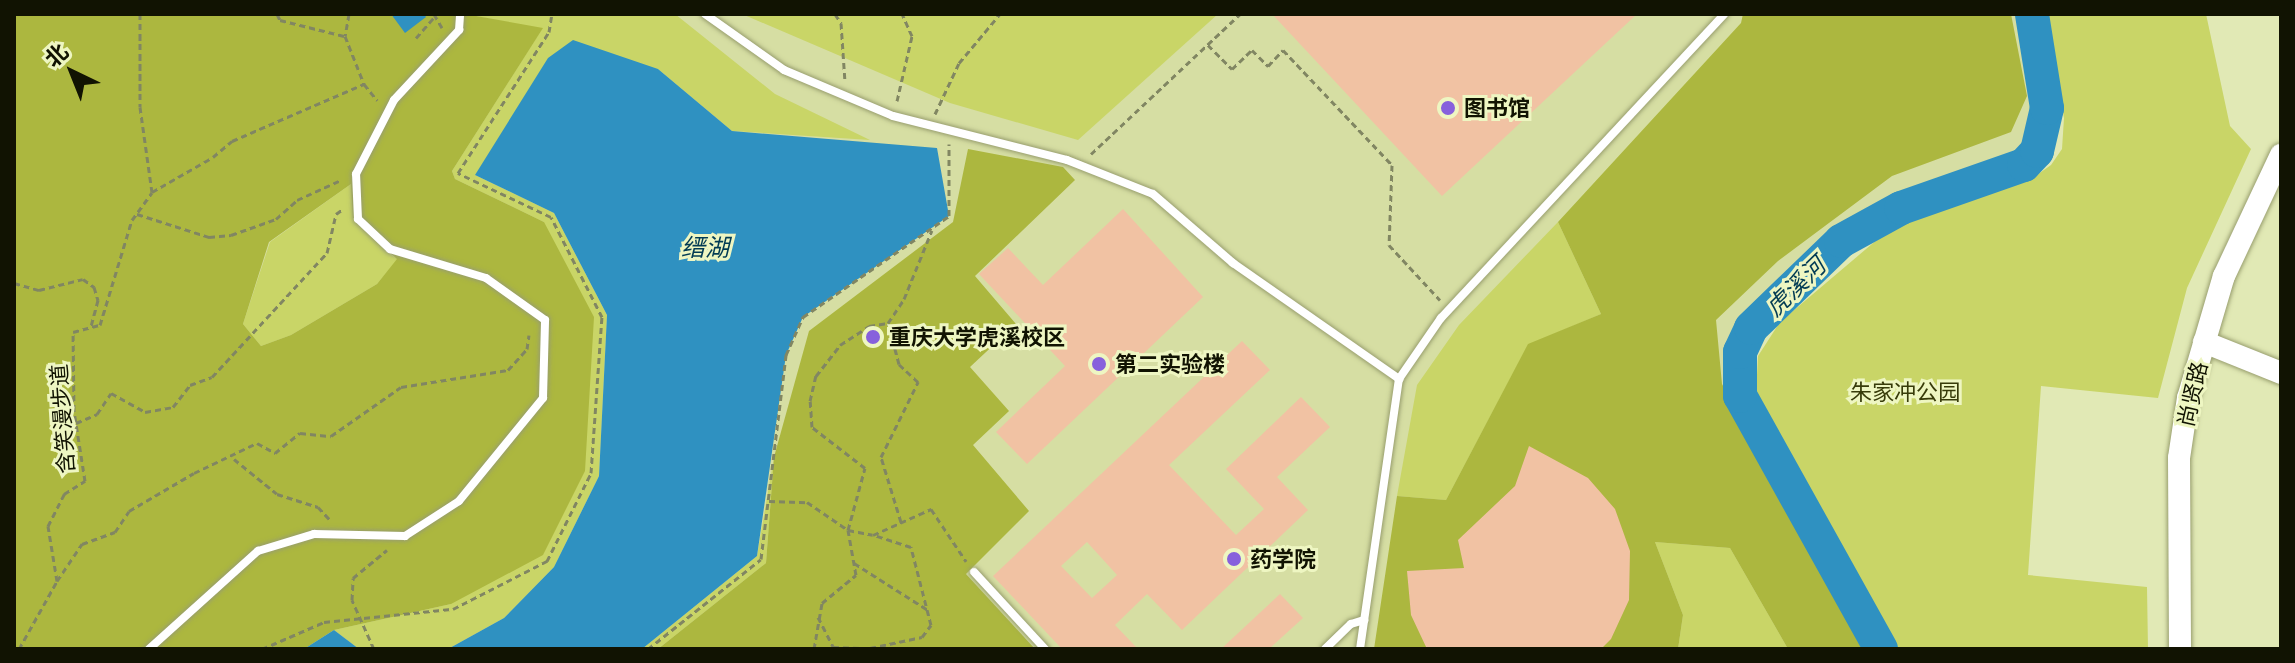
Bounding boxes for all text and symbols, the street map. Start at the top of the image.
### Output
north arrow [32,32,112,112]
text: 北 [39,37,73,71]
place label: 图书馆 [1464,95,1530,121]
marker: 图书馆 [1439,99,1457,117]
water label: 缙湖 [681,233,729,261]
water label: 虎溪河 [1759,251,1831,321]
place label: 重庆大学虎溪校区 [889,324,1065,350]
marker: 重庆大学虎溪校区 [864,328,882,346]
place label: 第二实验楼 [1115,351,1225,377]
marker: 第二实验楼 [1090,355,1108,373]
street label: 尚贤路 [2172,359,2212,429]
street label: 含笑漫步道 [45,363,79,475]
park label: 朱家冲公园 [1850,379,1960,405]
place label: 药学院 [1250,546,1316,572]
marker: 药学院 [1225,550,1243,568]

